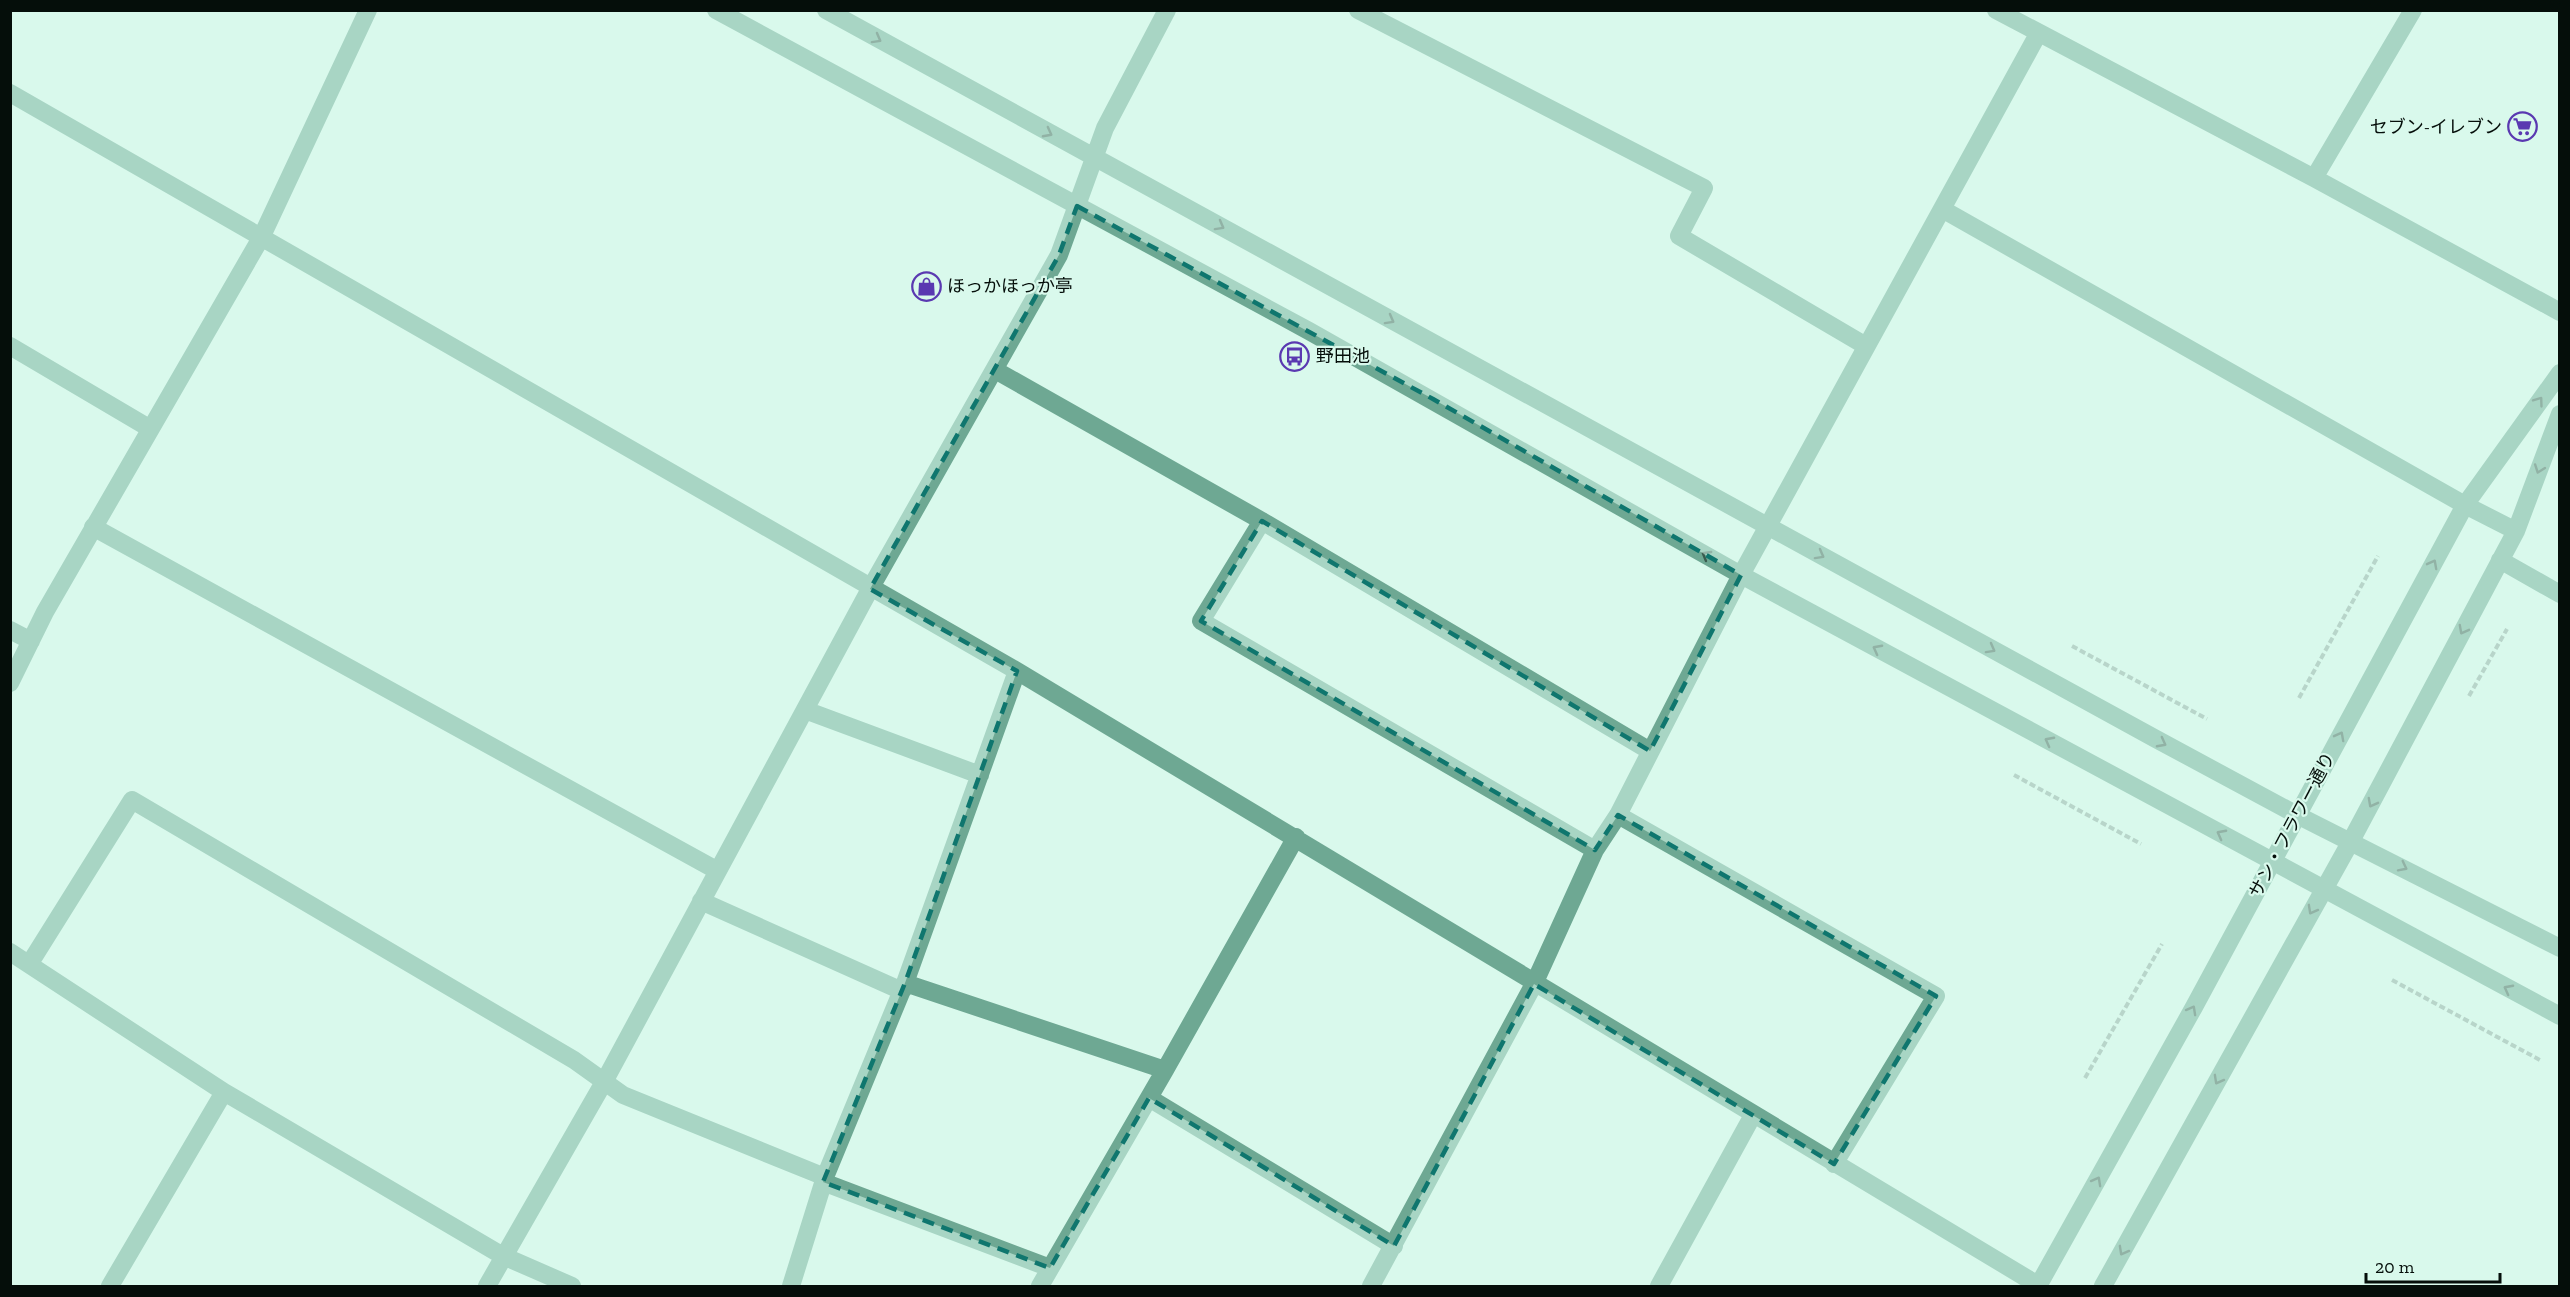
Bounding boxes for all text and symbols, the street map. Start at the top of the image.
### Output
one-way arrow [871,32,882,43]
supermarket icon: セブン-イレブン [2507,111,2539,143]
place label: セブン-イレブン [2370,116,2502,138]
one-way arrow [1042,126,1053,137]
one-way arrow [1213,218,1224,230]
shop icon: ほっかほっか亭 [910,270,942,302]
place label: ほっかほっか亭 [947,275,1073,297]
one-way arrow [1384,313,1395,324]
bus stop icon: 野田池 [1279,340,1311,372]
place label: 野田池 [1316,345,1370,367]
one-way arrow [2532,397,2543,408]
one-way arrow [2534,463,2546,474]
one-way arrow [1813,548,1824,559]
one-way arrow [1702,551,1712,563]
one-way arrow [2426,560,2437,571]
one-way arrow [2459,624,2470,635]
one-way arrow [1984,642,1995,653]
one-way arrow [1873,645,1884,656]
one-way arrow [2333,731,2344,742]
one-way arrow [2155,736,2166,747]
one-way arrow [2045,737,2055,748]
street label: サン・フラワー通り [2244,748,2340,902]
one-way arrow [2367,796,2379,807]
one-way arrow [2217,830,2227,841]
one-way arrow [2397,860,2408,872]
one-way arrow [2308,904,2320,914]
one-way arrow [2504,985,2514,996]
one-way arrow [2185,1006,2196,1017]
one-way arrow [2214,1074,2225,1085]
one-way arrow [2090,1176,2101,1187]
one-way arrow [2119,1245,2130,1255]
scale bar [2366,1246,2500,1284]
text: 20 m [2375,1256,2415,1278]

